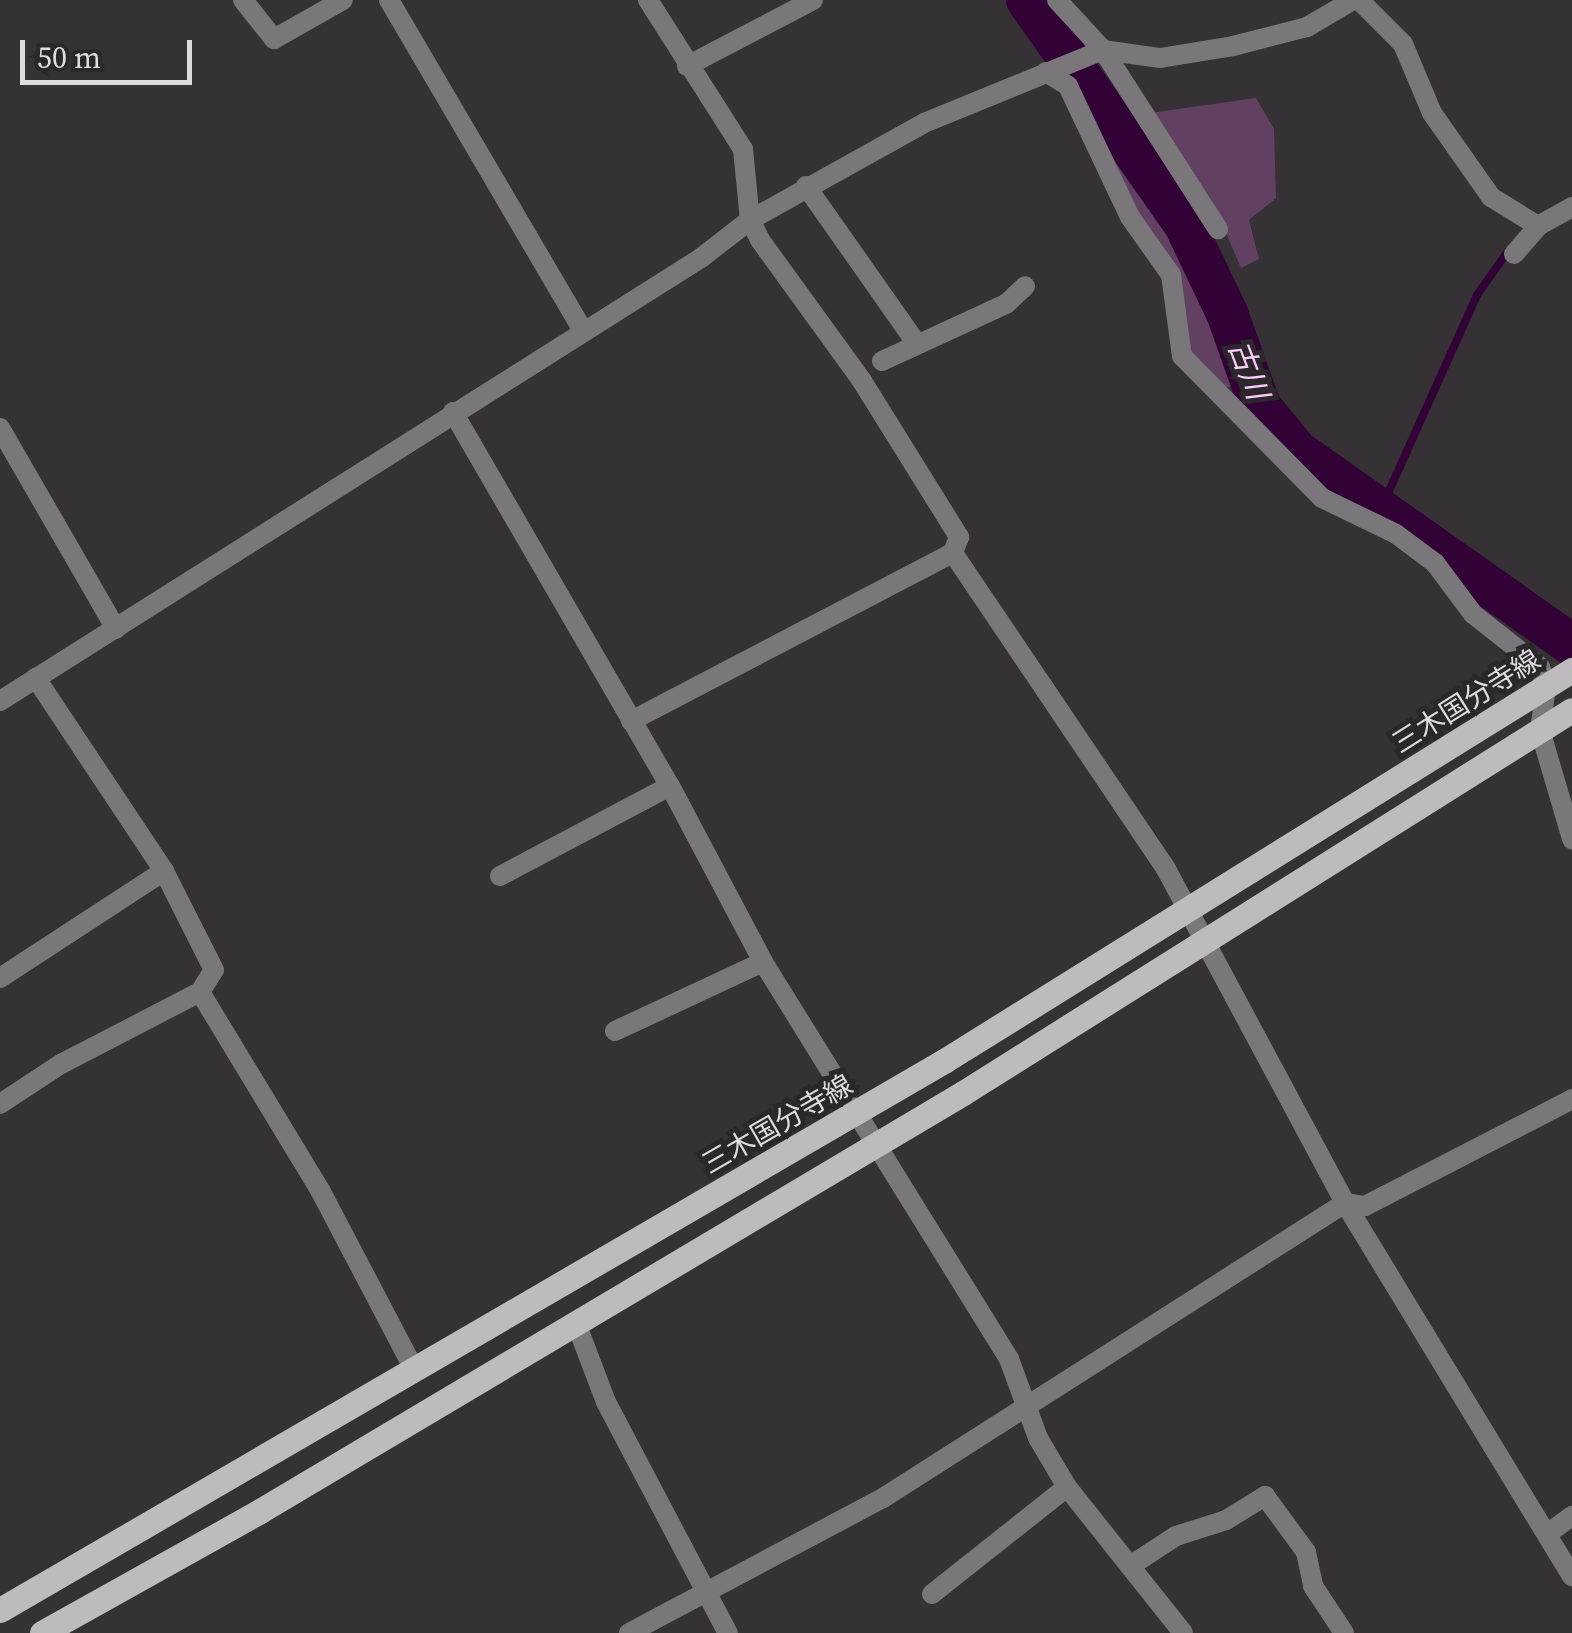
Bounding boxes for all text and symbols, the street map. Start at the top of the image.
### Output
scale bar [25,20,198,82]
text: 50 m [37,37,101,78]
water label: 古川 [1220,336,1276,404]
street label: 三木国分寺線 [1386,642,1546,760]
street label: 三木国分寺線 [696,1067,858,1181]

